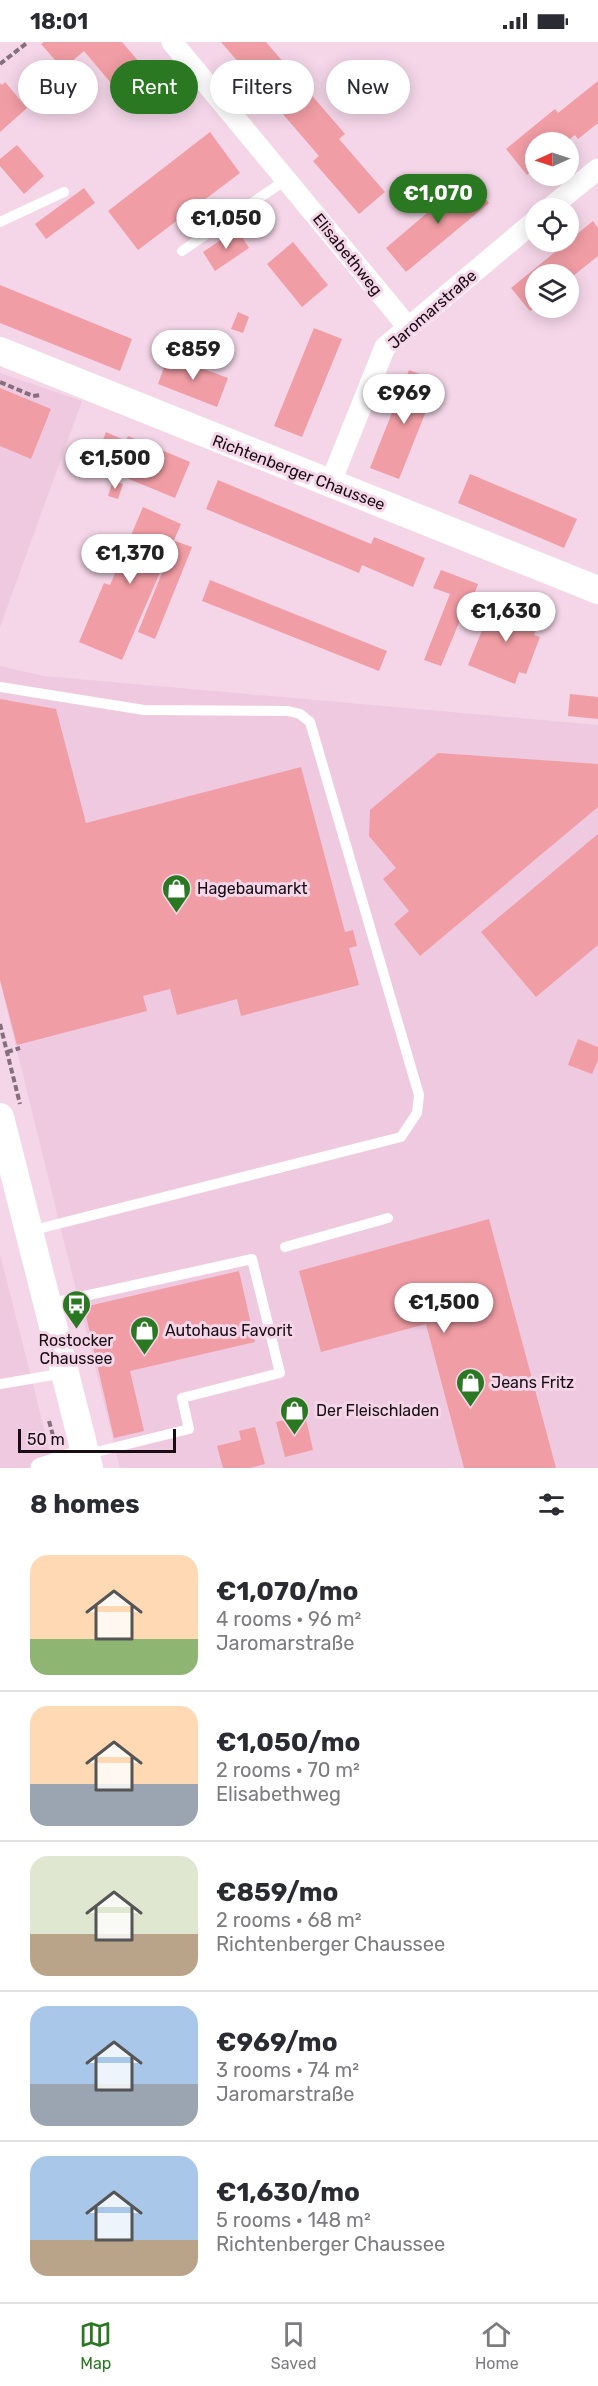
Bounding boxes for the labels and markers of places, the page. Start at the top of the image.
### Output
pin: €1,070 [389,174,487,225]
pin: €1,050 [177,199,275,250]
pin: €859 [157,330,229,381]
pin: €969 [368,374,440,425]
pin: €1,500 [66,439,164,490]
pin: €1,370 [81,534,179,585]
pin: €1,630 [457,592,555,643]
shop icon: Hagebaumarkt [160,872,192,914]
place label: Hagebaumarkt [197,879,307,898]
pin: €1,500 [395,1283,493,1334]
bus stop icon: Rostocker Chaussee [60,1288,92,1330]
shop icon: Autohaus Favorit [128,1314,160,1356]
place label: Autohaus Favorit [165,1321,293,1340]
place label: Rostocker Chaussee [39,1331,113,1368]
shop icon: Jeans Fritz [454,1366,486,1408]
place label: Jeans Fritz [491,1373,574,1392]
shop icon: Der Fleischladen [279,1394,311,1436]
place label: Der Fleischladen [316,1401,439,1420]

